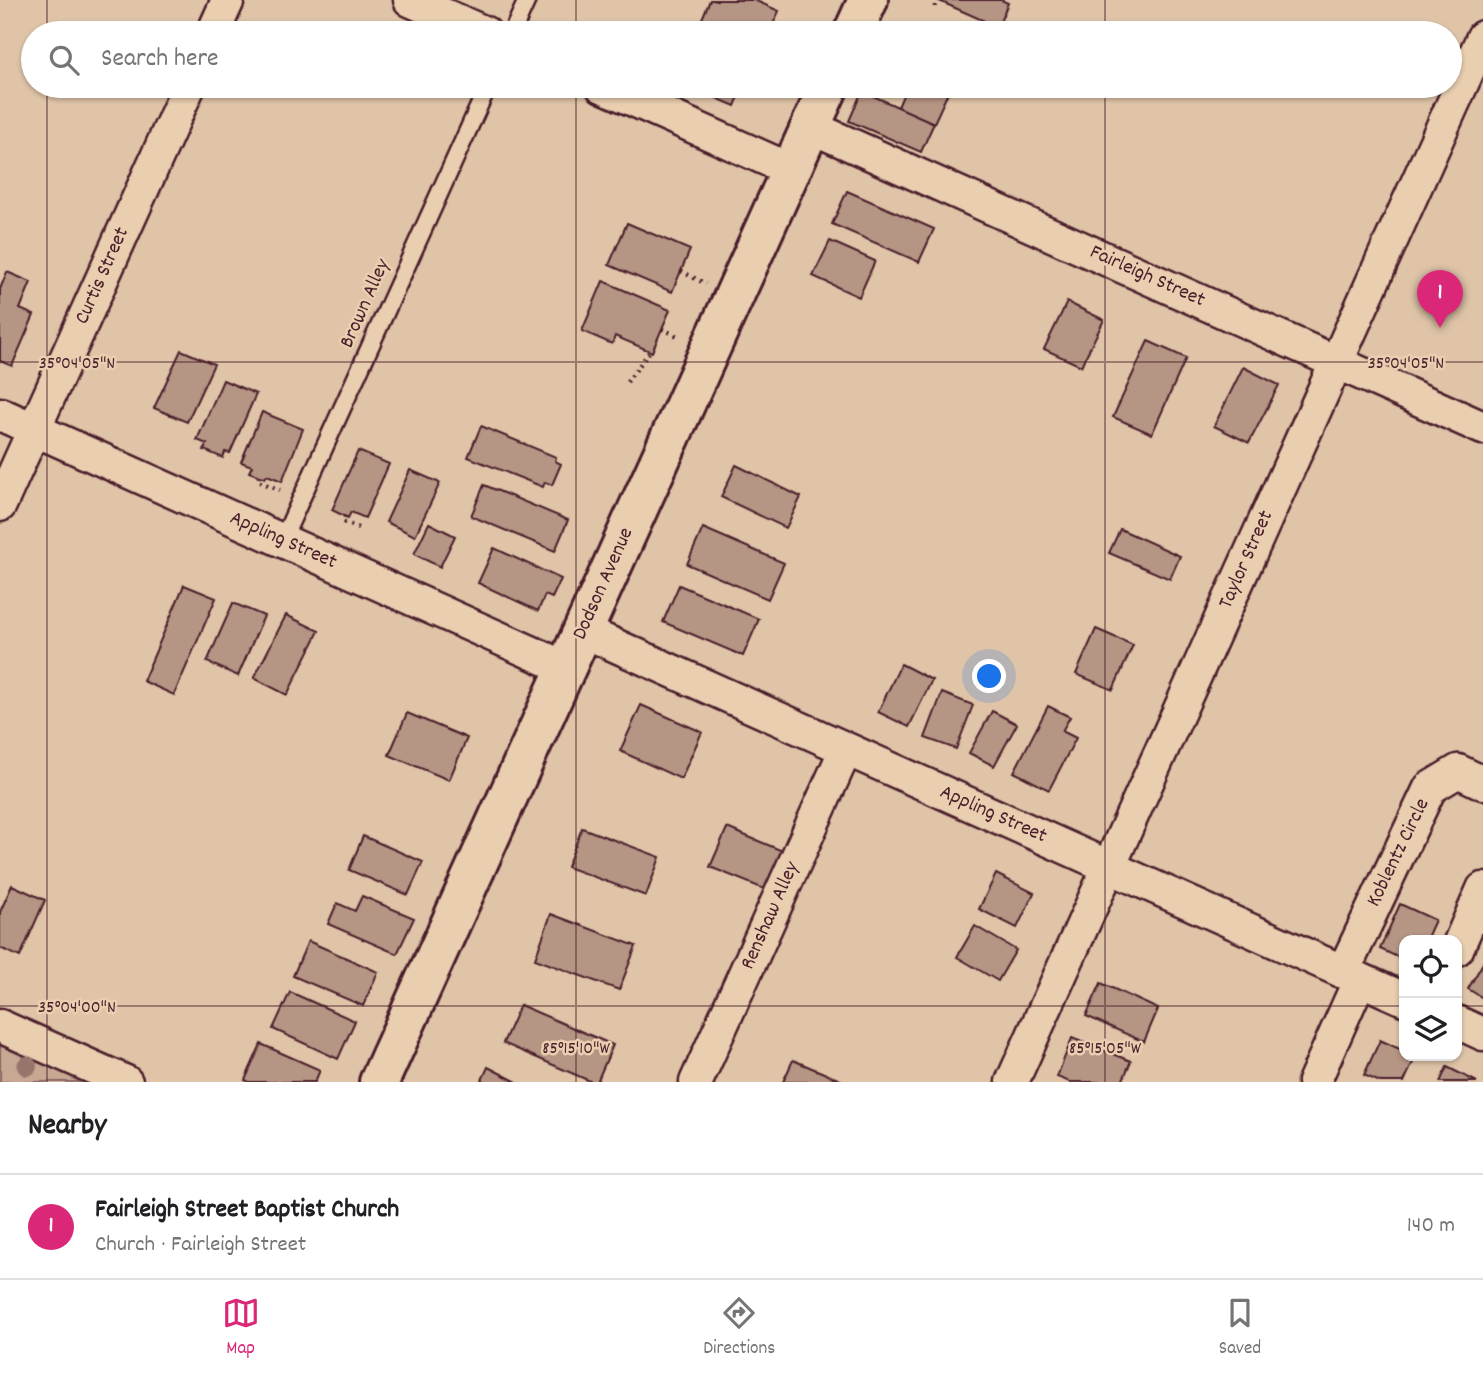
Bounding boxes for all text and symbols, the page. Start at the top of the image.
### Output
search box [21,21,1462,98]
icon: search [45,41,83,79]
text: Search here [101,41,219,78]
street label: Curtis Street [68,222,138,329]
street label: Fairleigh Street [1084,238,1210,316]
street label: Brown Alley [333,254,399,353]
pin: 1 [1417,270,1463,328]
text: 35°04'05"N [39,352,115,377]
text: 35°04'05"N [1368,352,1444,377]
street label: Appling Street [225,504,342,578]
street label: Taylor Street [1212,506,1282,614]
street label: Dodson Avenue [566,523,642,645]
your location [972,659,1006,693]
street label: Appling Street [935,778,1052,852]
street label: Koblentz Circle [1360,794,1438,912]
street label: Renshaw Alley [734,857,808,975]
map controls [1399,935,1462,1061]
button: locate [1399,935,1462,998]
text: 35°04'00"N [38,996,116,1021]
button: layers [1399,998,1462,1061]
text: 85°15'10"W [542,1037,610,1062]
text: 85°15'05"W [1069,1037,1142,1062]
text: Nearby [28,1106,106,1149]
text: Fairleigh Street Baptist Church [95,1192,399,1229]
text: 1 [48,1210,54,1243]
text: 140 m [1407,1210,1455,1243]
text: Church · Fairleigh Street [95,1229,306,1262]
tab: Map [222,1294,260,1363]
tab: Directions [703,1294,775,1363]
tab: Saved [1219,1294,1261,1363]

